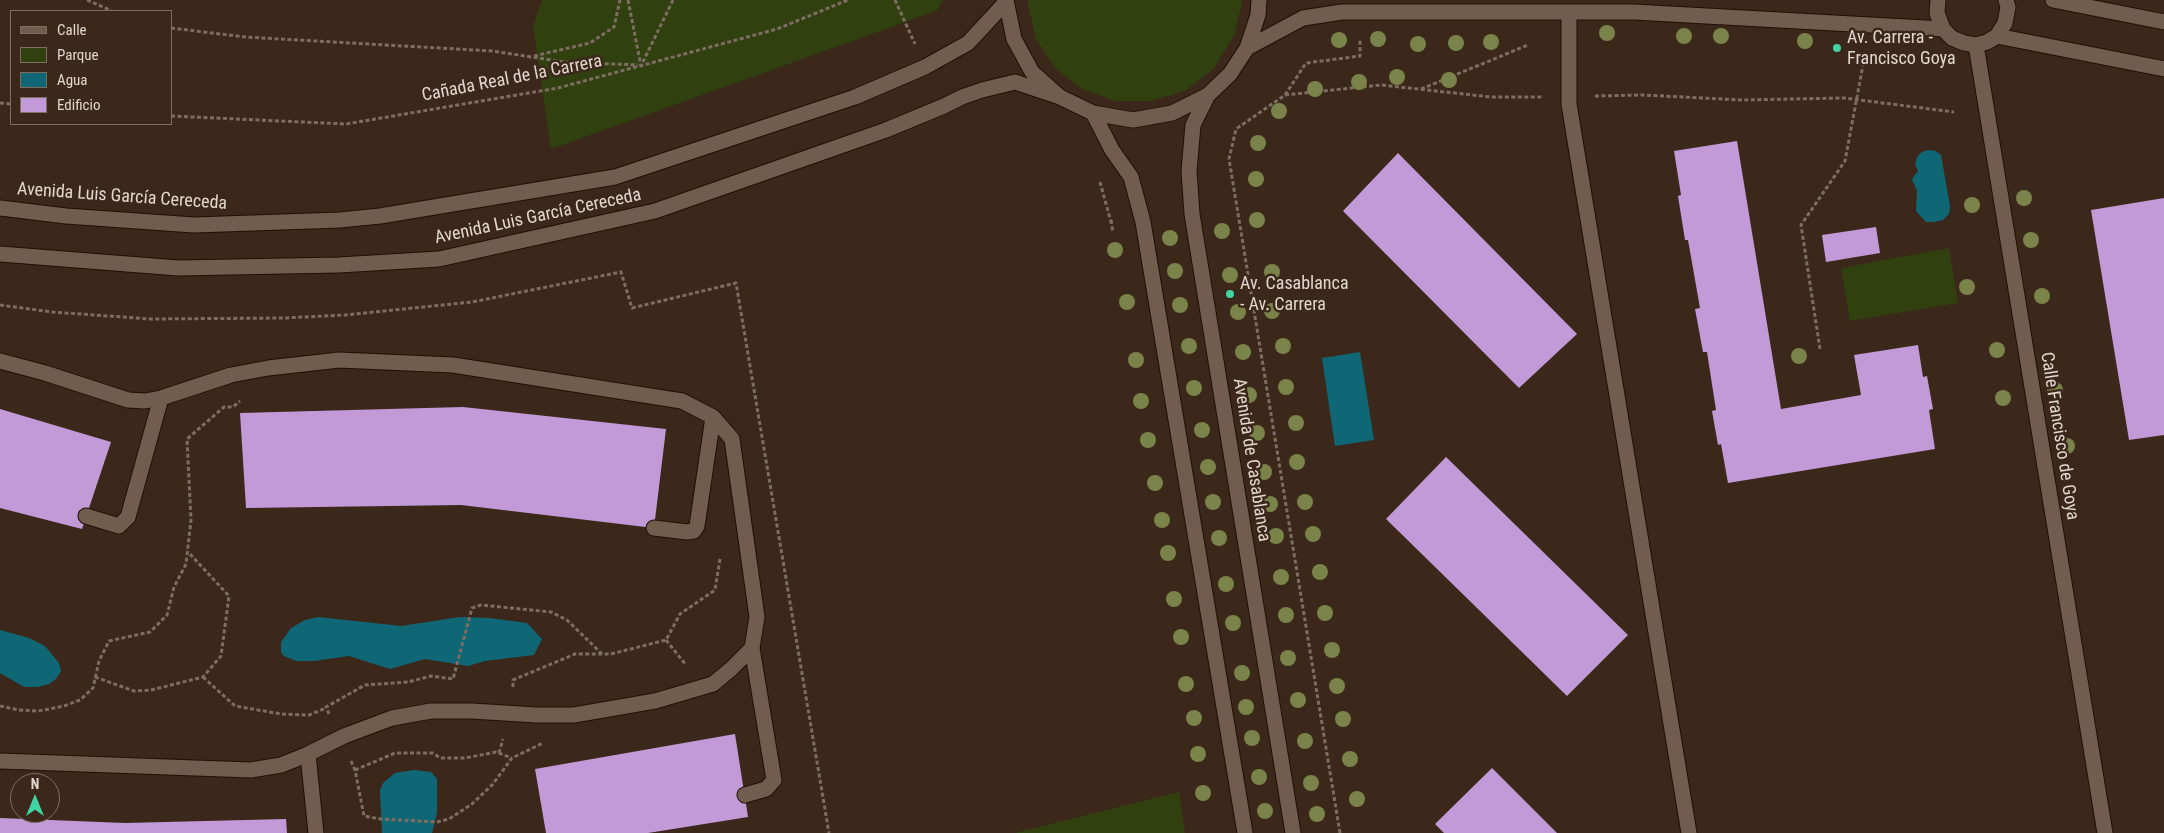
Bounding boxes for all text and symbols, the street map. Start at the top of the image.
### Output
legend [10,10,172,125]
text: Calle [57,21,87,39]
place label: Av. Carrera - Francisco Goya [1847,27,1956,70]
marker: Av. Carrera - Francisco Goya [1831,42,1843,54]
text: Parque [57,46,99,64]
street label: Cañada Real de la Carrera [420,51,604,107]
text: Agua [57,71,87,89]
text: Edificio [57,96,100,114]
street label: Avenida Luis García Cereceda [16,179,228,215]
street label: Avenida Luis García Cereceda [433,185,643,249]
place label: Av. Casablanca - Av. Carrera [1240,273,1349,316]
marker: Av. Casablanca - Av. Carrera [1224,288,1236,300]
street label: Calle Francisco de Goya [2035,350,2083,522]
street label: Avenida de Casablanca [1227,377,1275,543]
north arrow [10,773,60,823]
text: N [31,776,39,792]

